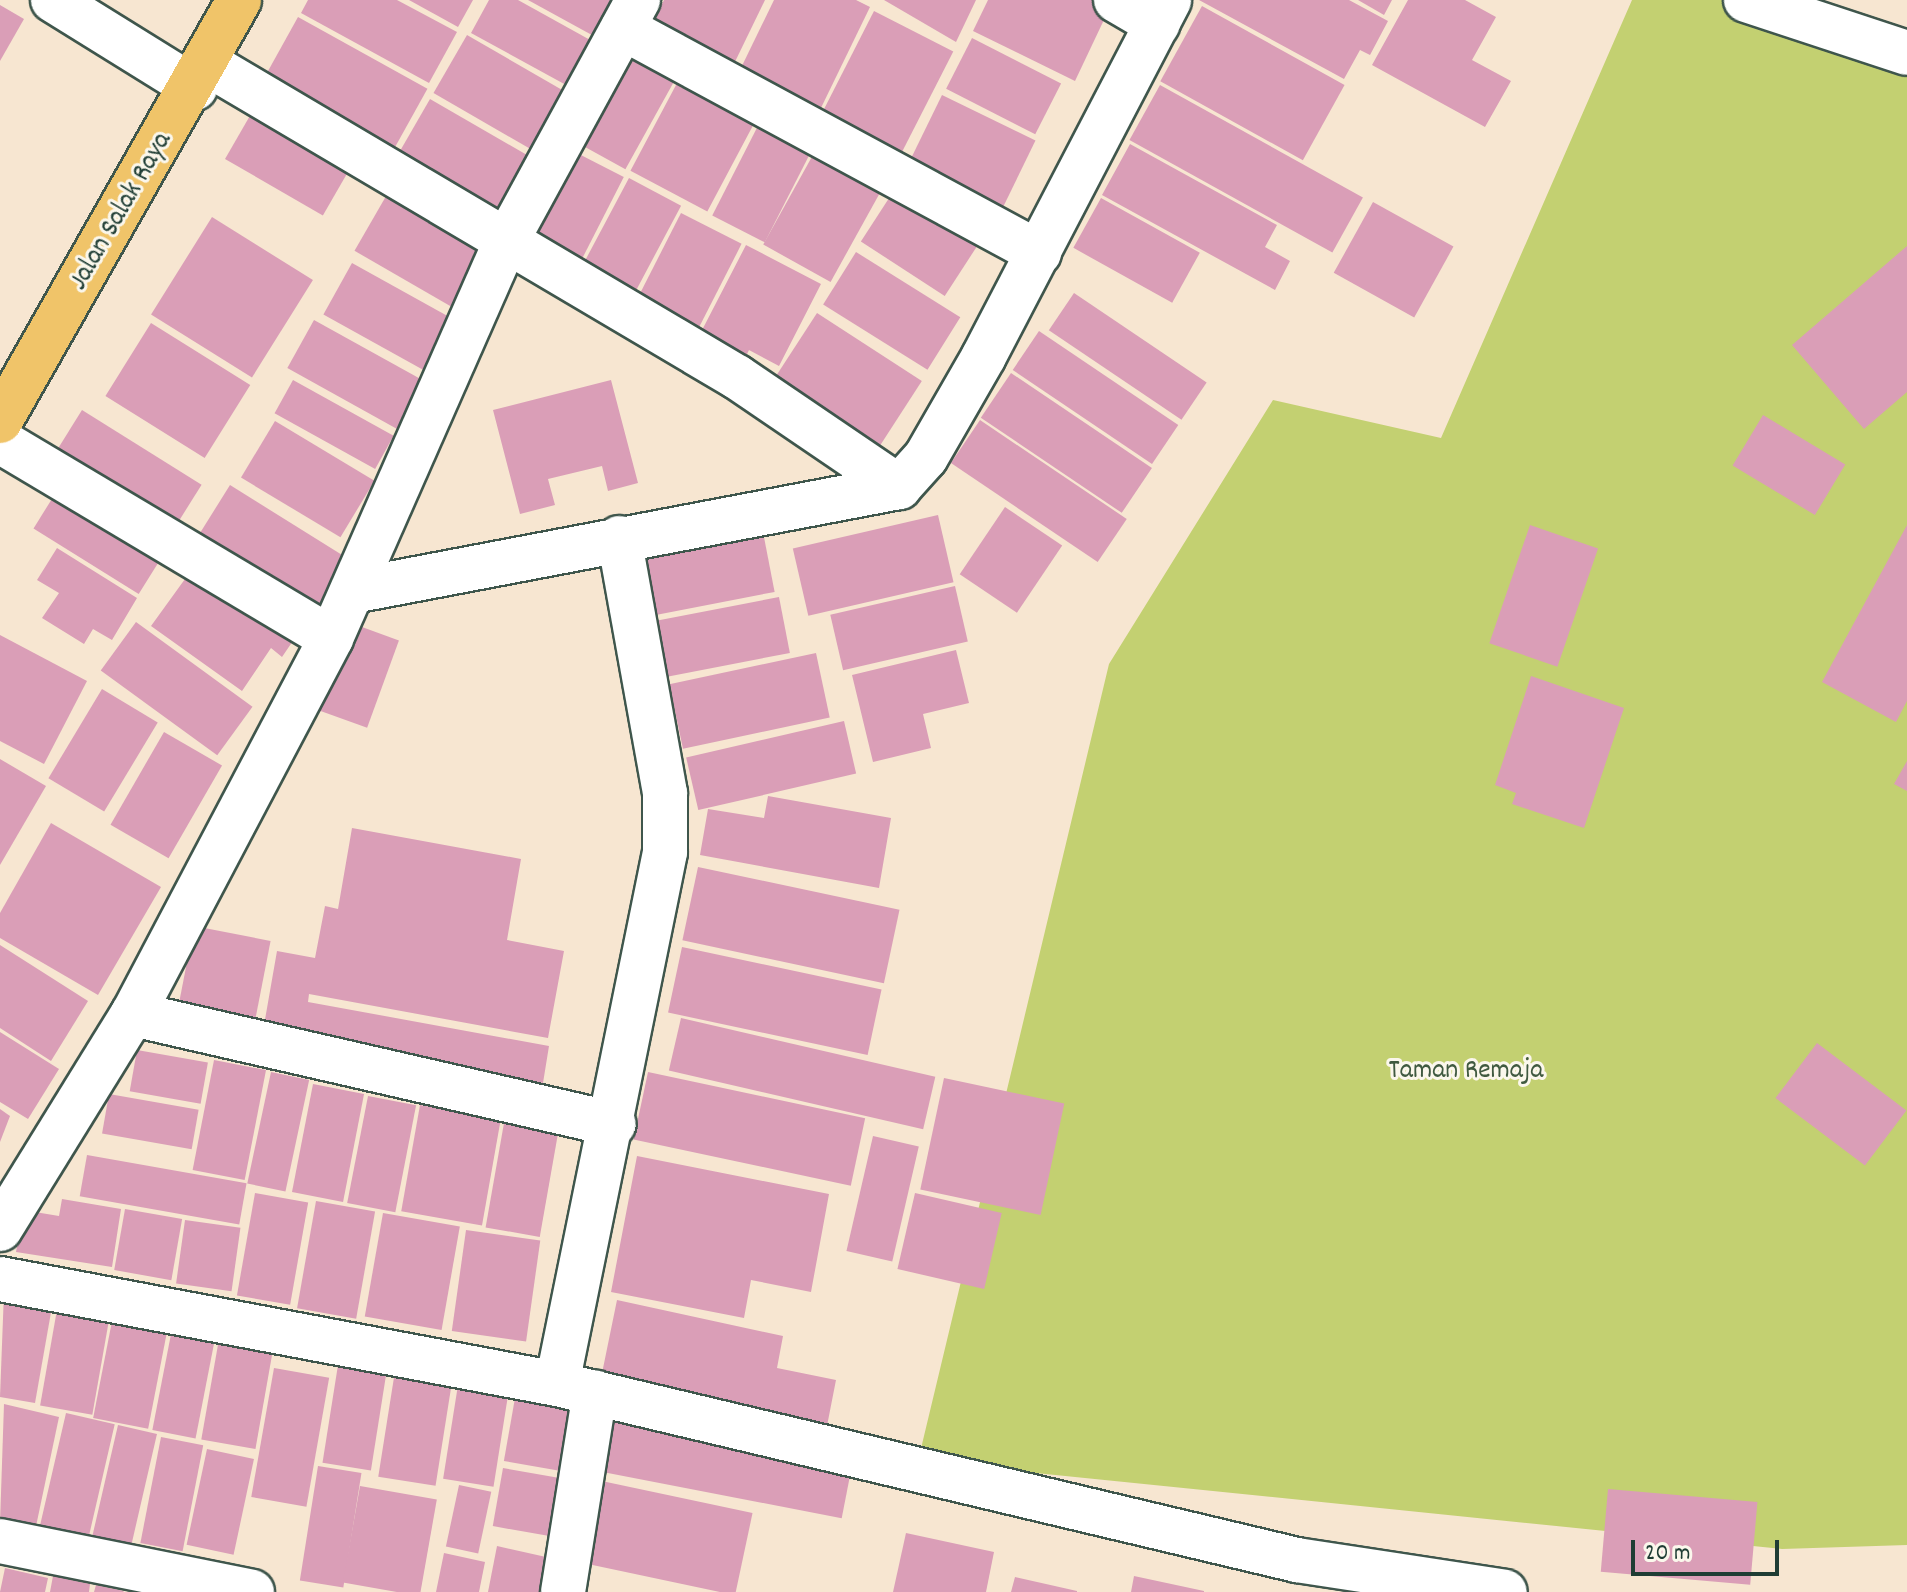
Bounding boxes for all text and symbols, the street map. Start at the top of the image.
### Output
street label: Jalan Salak Raya [63,127,181,297]
park label: Taman Remaja [1389,1055,1543,1089]
scale bar [1635,1524,1783,1574]
text: 20 m [1645,1537,1691,1571]

